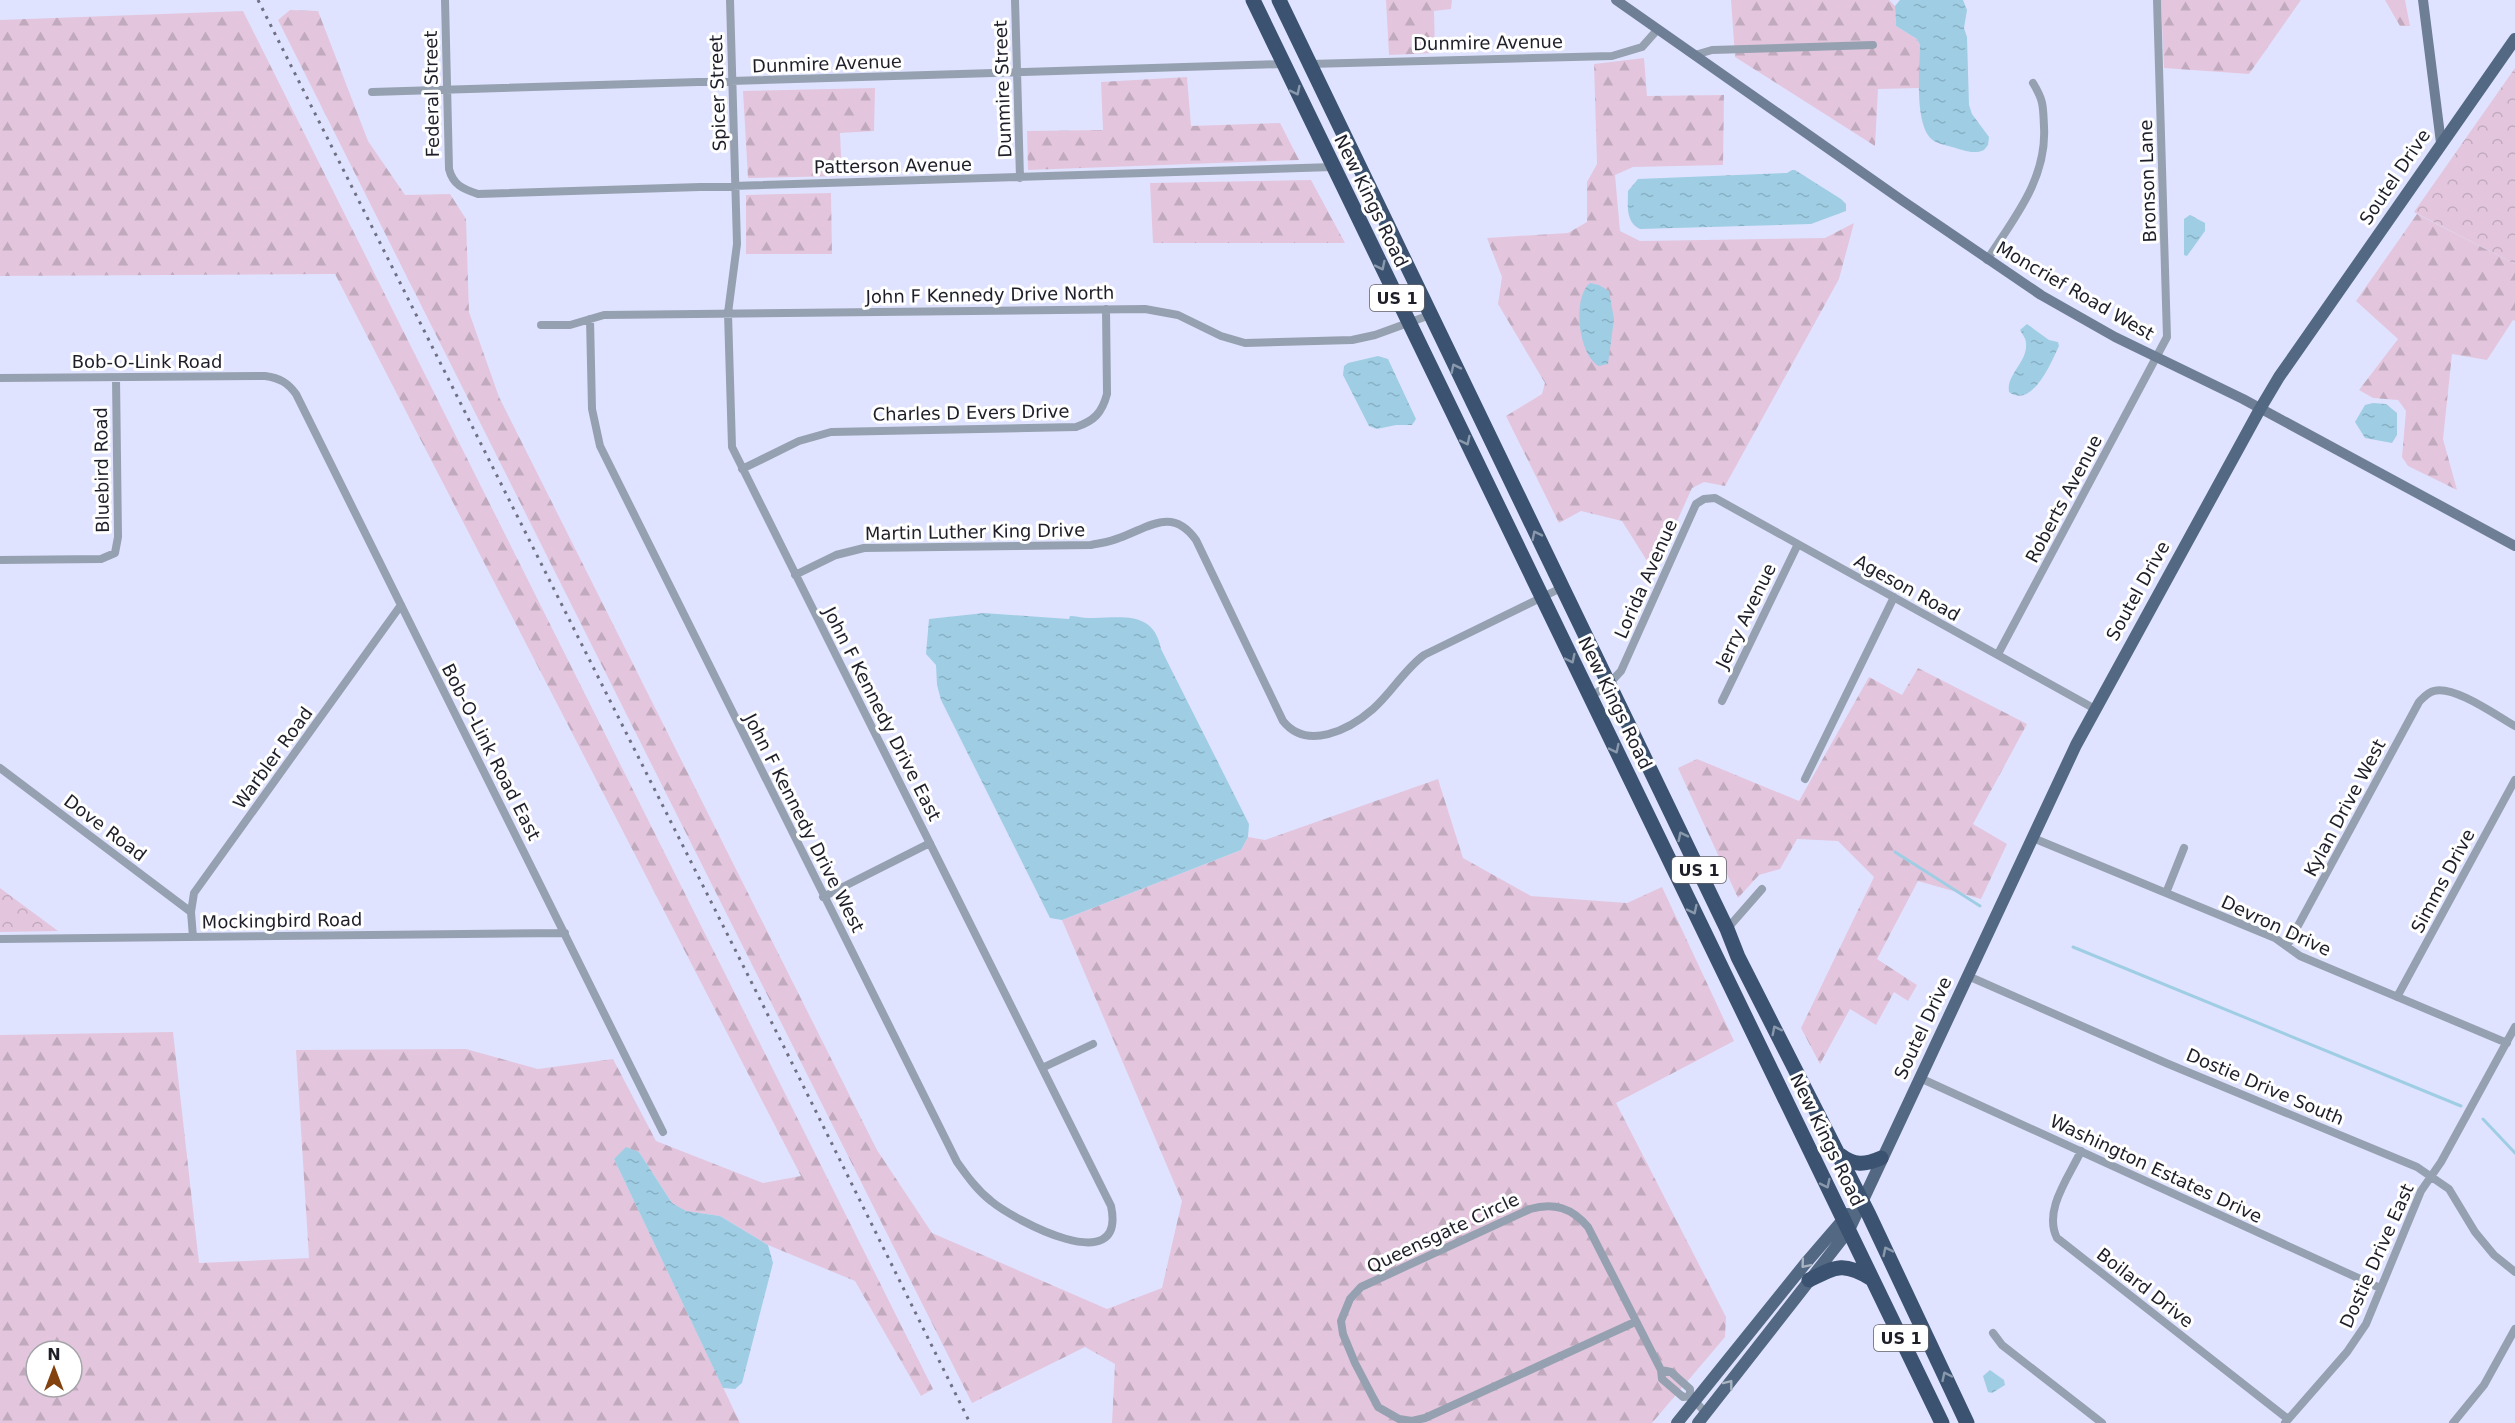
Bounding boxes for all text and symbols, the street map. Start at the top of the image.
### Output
street label: Dunmire Street [990,20,1015,158]
street label: Federal Street [420,30,443,158]
street label: Dunmire Avenue [1413,31,1563,54]
street label: Spicer Street [705,34,730,152]
street label: Dunmire Avenue [752,50,902,77]
one-way arrow [1289,84,1300,95]
street label: Bronson Lane [2135,119,2160,243]
street label: Soutel Drive [2355,125,2434,228]
street label: New Kings Road [1330,131,1413,270]
street label: Patterson Avenue [814,154,972,177]
street label: Moncrief Road West [1993,237,2158,344]
one-way arrow [1374,260,1386,271]
street label: John F Kennedy Drive North [864,282,1114,307]
road number: US 1 [1370,285,1424,311]
street label: Bob-O-Link Road [72,351,222,372]
one-way arrow [1451,363,1462,374]
street label: Charles D Evers Drive [872,400,1070,425]
street label: Bluebird Road [90,407,113,533]
street label: Roberts Avenue [2021,431,2106,566]
one-way arrow [1459,435,1471,446]
street label: Lorida Avenue [1610,516,1681,642]
street label: Martin Luther King Drive [865,519,1085,544]
one-way arrow [1531,530,1543,541]
street label: Soutel Drive [2102,537,2174,644]
street label: Ageson Road [1851,550,1964,625]
street label: Jerry Avenue [1711,560,1780,673]
street label: John F Kennedy Drive East [819,602,946,824]
street label: New Kings Road [1574,633,1657,772]
one-way arrow [1564,652,1576,663]
street label: Bob-O-Link Road East [438,660,545,844]
street label: Warbler Road [229,703,317,813]
street label: John F Kennedy Drive West [740,709,869,936]
street label: Kylan Drive West [2300,736,2390,880]
one-way arrow [1608,743,1620,754]
street label: Dove Road [60,790,151,865]
street label: Simms Drive [2406,825,2479,936]
one-way arrow [1678,832,1690,843]
road number: US 1 [1672,857,1726,883]
street label: Devron Drive [2218,891,2334,960]
one-way arrow [1686,903,1697,914]
street label: Mockingbird Road [202,909,362,932]
street label: Soutel Drive [1890,973,1955,1082]
one-way arrow [1772,1026,1784,1037]
street label: Dostie Drive South [2183,1044,2347,1129]
street label: New Kings Road [1786,1070,1869,1209]
street label: Washington Estates Drive [2047,1110,2266,1227]
one-way arrow [1819,1178,1831,1189]
street label: Dostie Drive East [2335,1180,2418,1331]
street label: Queensgate Circle [1363,1188,1522,1277]
street label: Boilard Drive [2093,1243,2198,1332]
one-way arrow [1882,1246,1894,1257]
one-way arrow [1802,1257,1813,1268]
road number: US 1 [1874,1325,1928,1351]
north arrow [24,1339,84,1399]
text: N [47,1345,61,1364]
one-way arrow [1941,1372,1953,1383]
one-way arrow [1721,1380,1732,1391]

